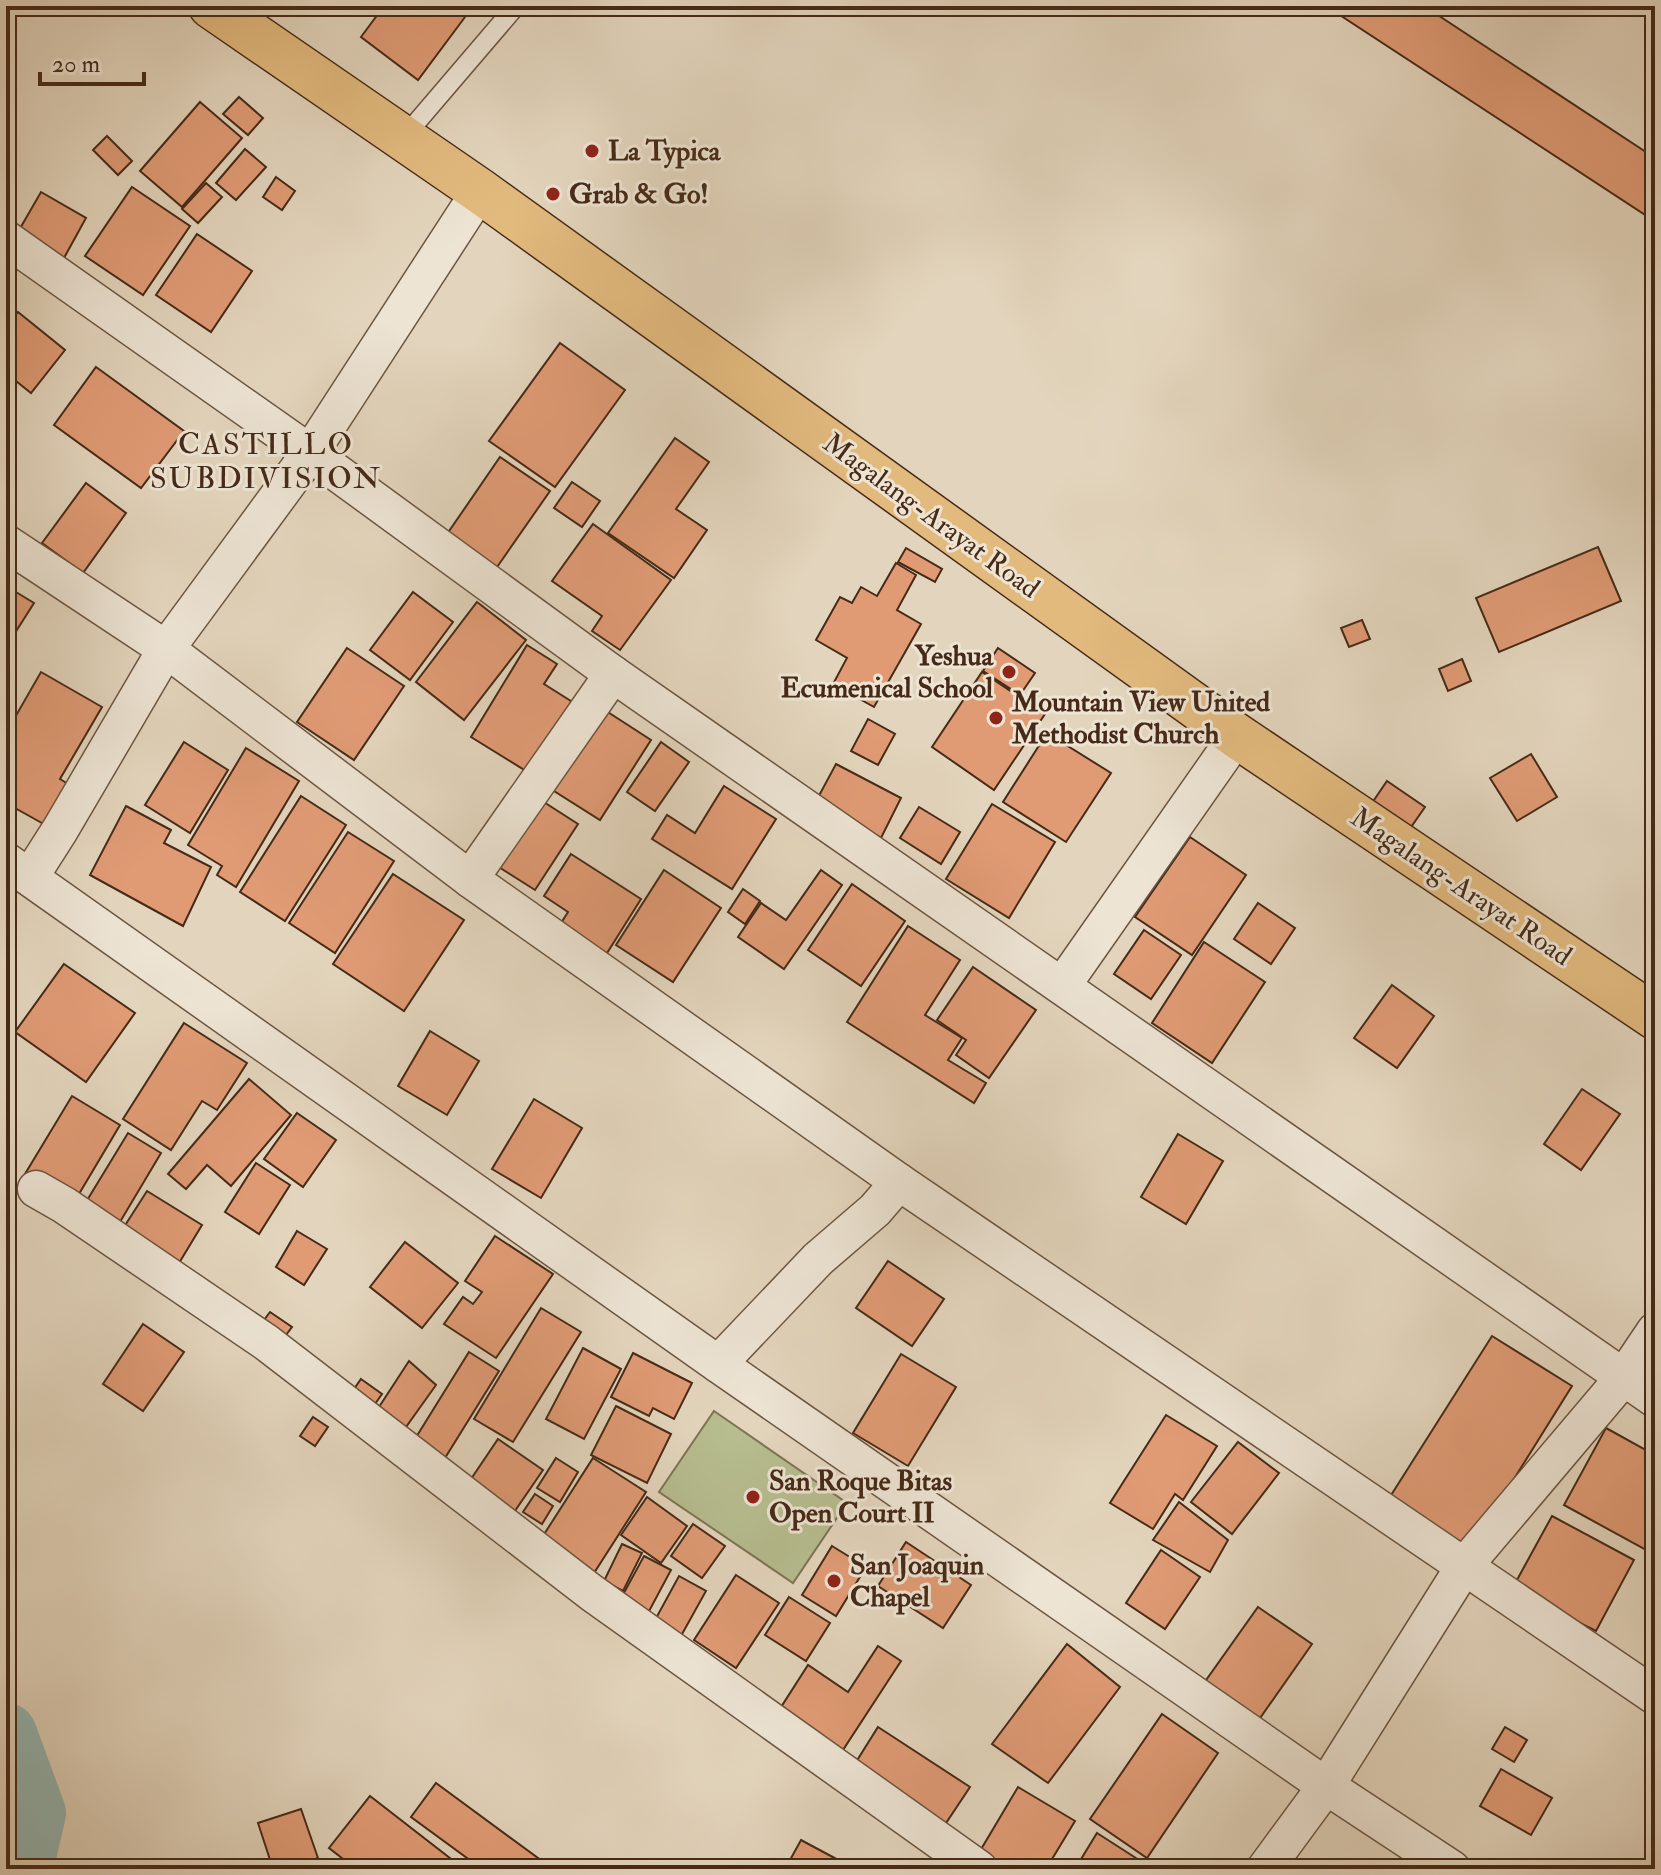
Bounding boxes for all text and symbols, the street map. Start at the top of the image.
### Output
scale bar [40,36,144,86]
text: 20 m [52,49,101,80]
place label: La Typica [608,134,722,169]
marker: La Typica [583,142,601,160]
place label: Grab & Go! [569,177,708,212]
marker: Grab & Go! [544,185,562,203]
district label: CASTILLO SUBDIVISION [150,426,382,497]
street label: Magalang-Arayat Road [816,426,1046,606]
place label: Yeshua Ecumenical School [781,639,994,706]
marker: Yeshua Ecumenical School [1000,663,1018,681]
place label: Mountain View United Methodist Church [1011,685,1270,752]
marker: Mountain View United Methodist Church [987,709,1005,727]
street label: Magalang-Arayat Road [1344,800,1578,974]
place label: San Roque Bitas Open Court II [769,1464,952,1531]
marker: San Roque Bitas Open Court II [744,1488,762,1506]
place label: San Joaquin Chapel [850,1548,985,1615]
marker: San Joaquin Chapel [825,1572,843,1590]

